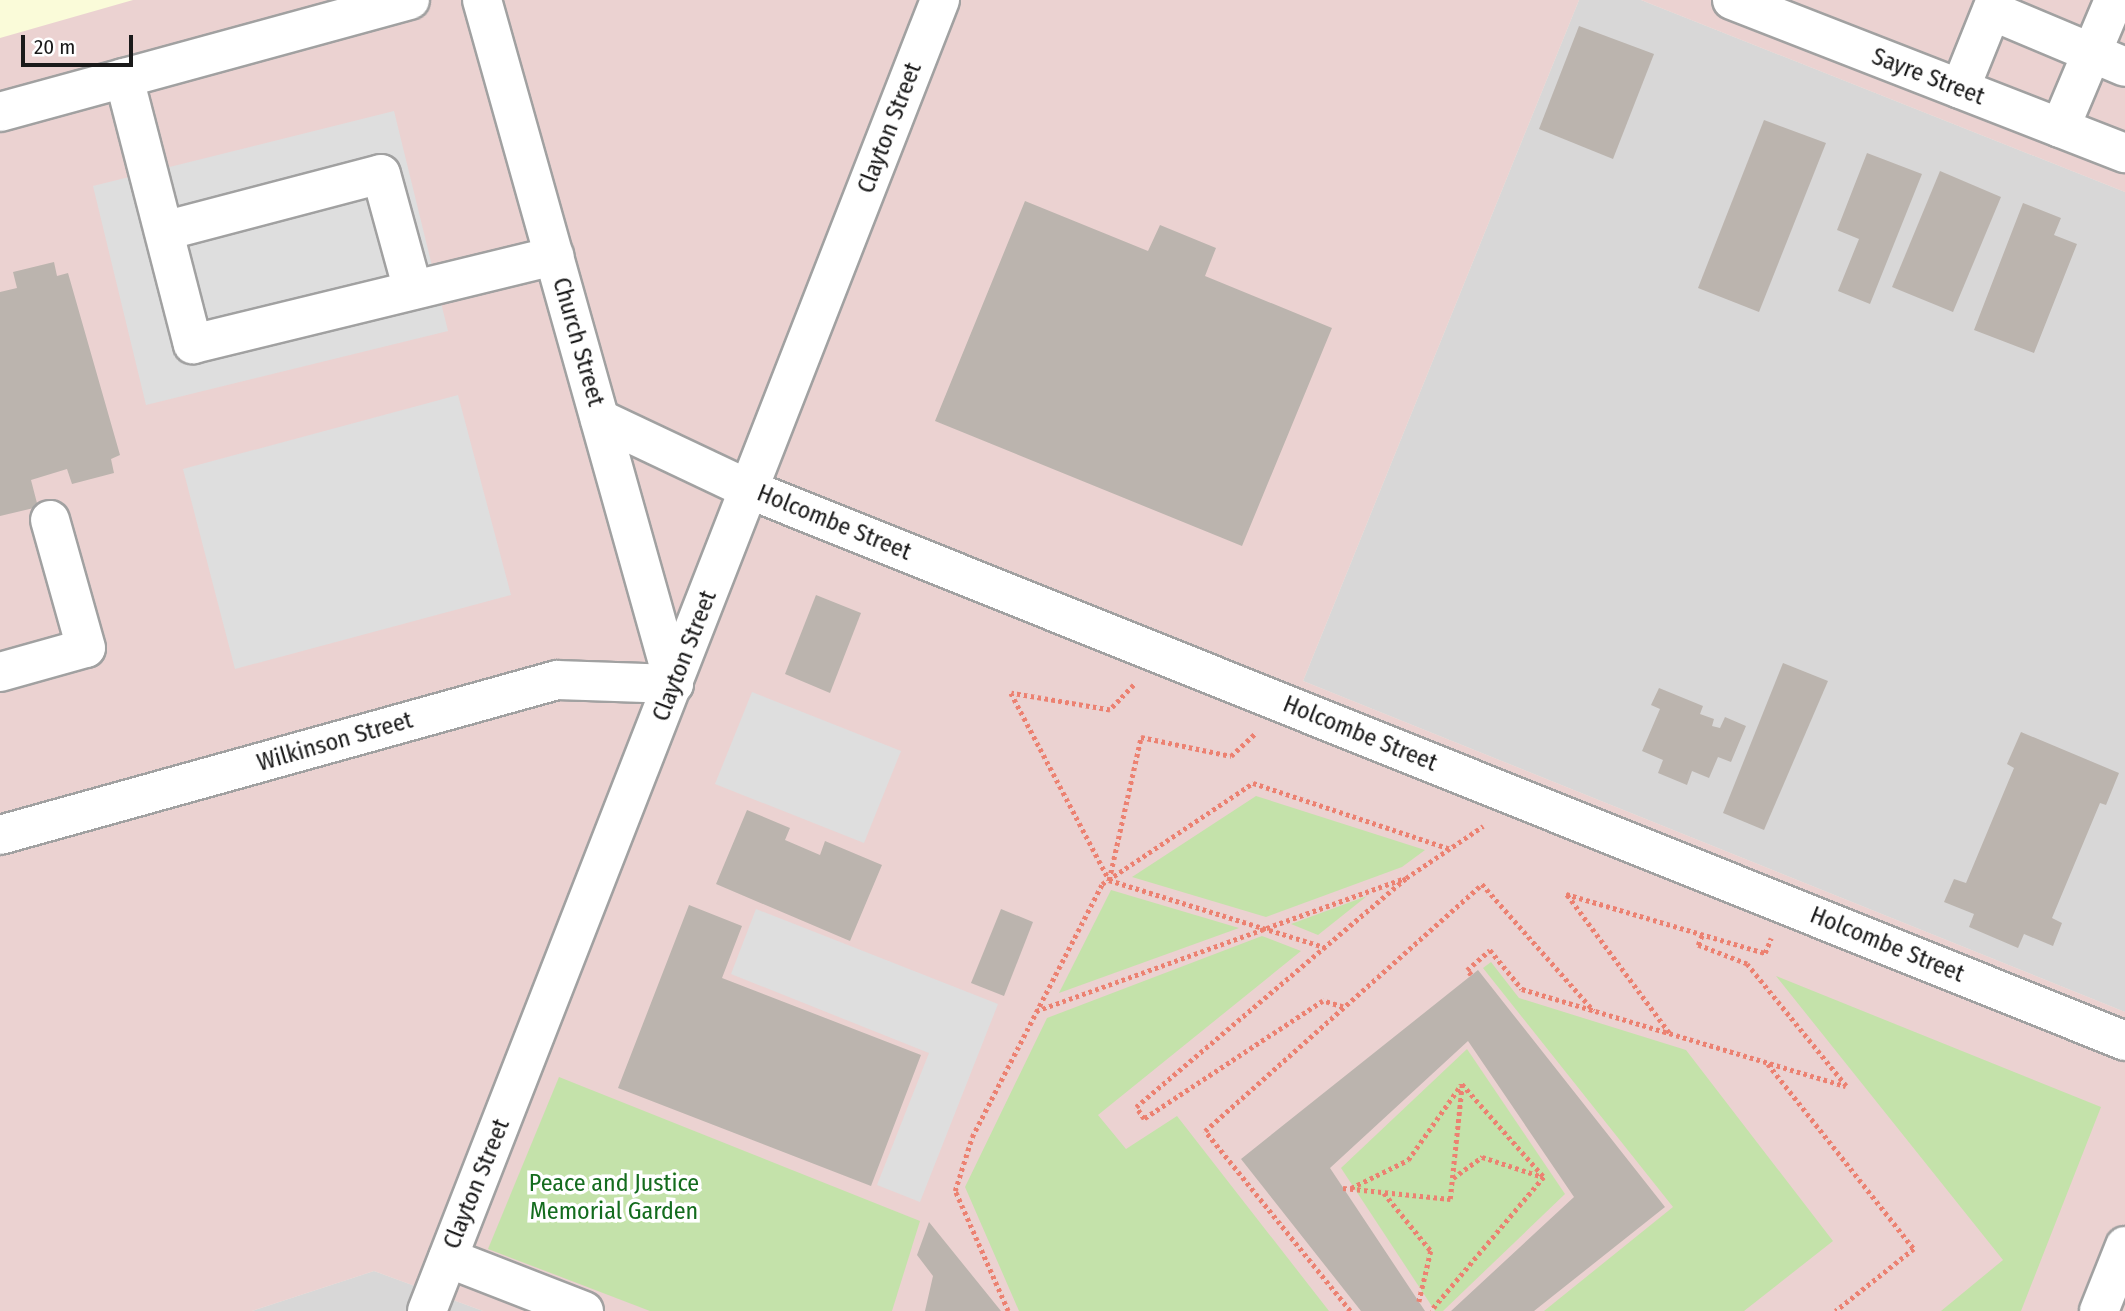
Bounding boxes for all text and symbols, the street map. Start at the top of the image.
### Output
scale bar [24,21,136,65]
text: 20 m [34,34,75,60]
street label: Sayre Street [1868,42,1988,112]
street label: Clayton Street [852,59,928,197]
street label: Church Street [546,274,610,410]
street label: Holcombe Street [753,479,915,567]
street label: Clayton Street [647,587,723,725]
street label: Holcombe Street [1279,690,1441,778]
street label: Wilkinson Street [254,706,416,778]
street label: Holcombe Street [1806,901,1968,989]
street label: Clayton Street [438,1115,516,1253]
park label: Peace and Justice Memorial Garden [529,1170,699,1226]

